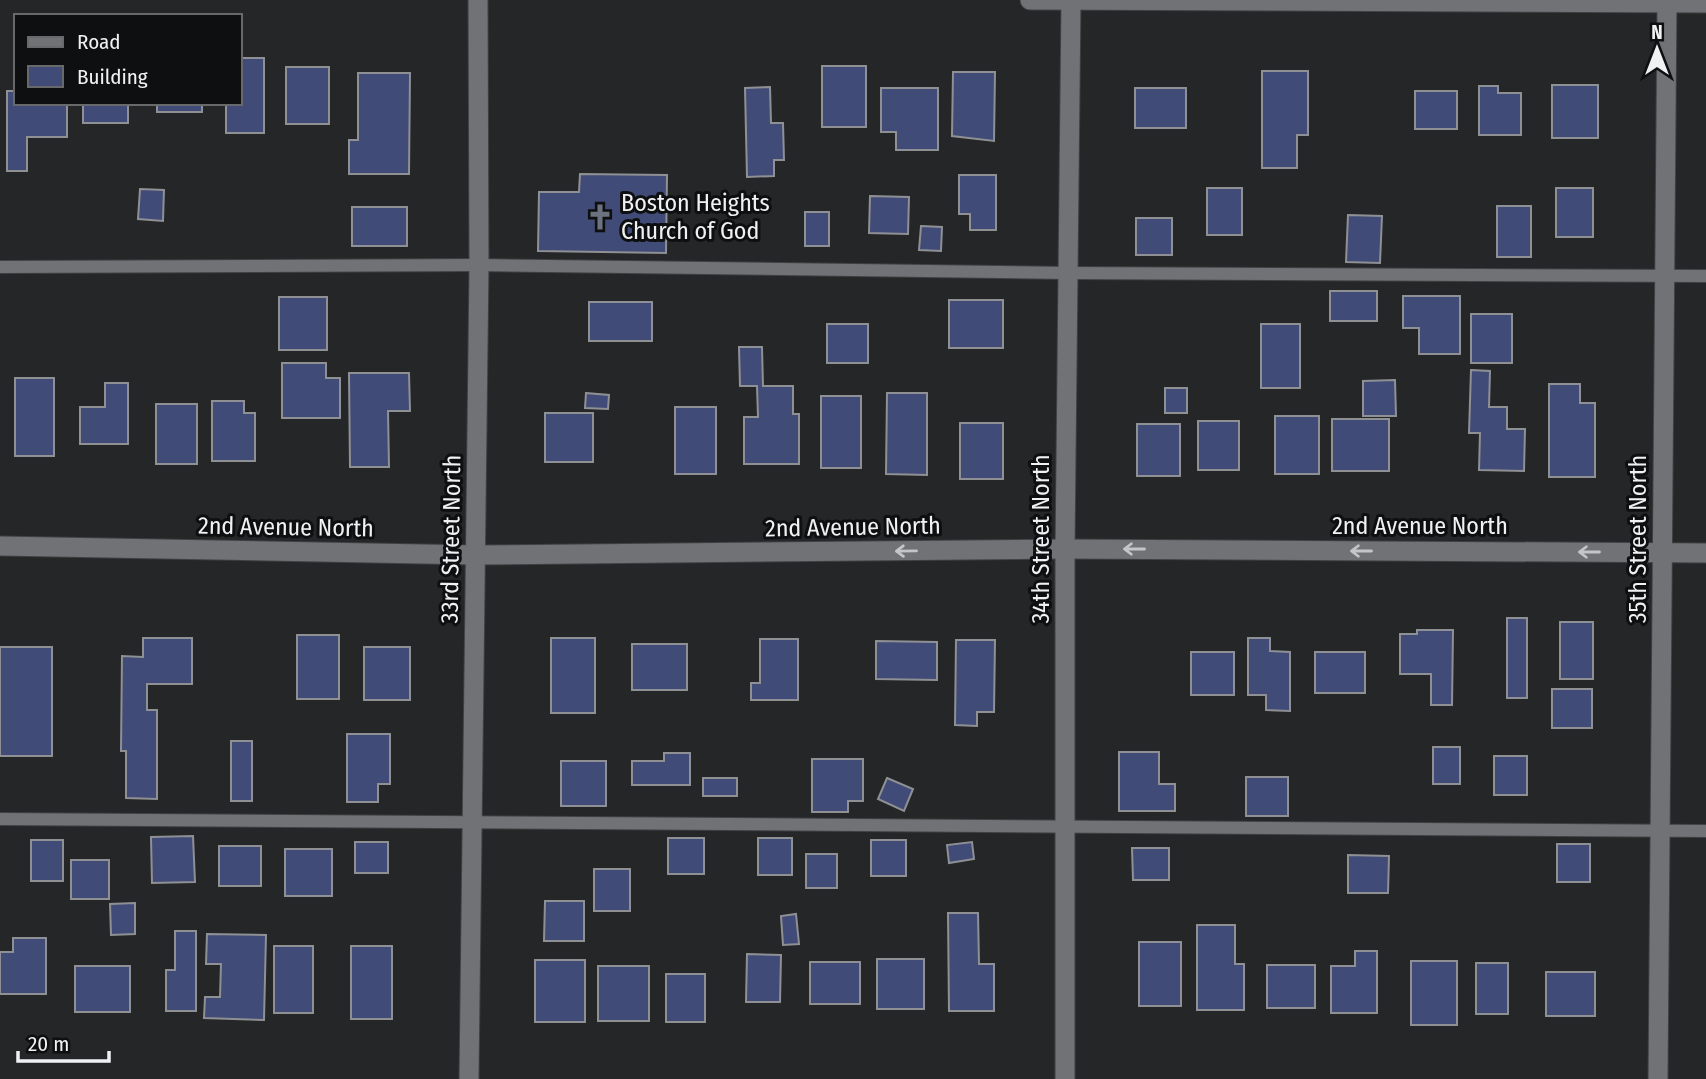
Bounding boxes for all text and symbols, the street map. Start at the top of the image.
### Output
legend [14,14,242,105]
north arrow [1622,14,1692,84]
text: N [1651,21,1663,44]
text: Road [77,29,121,55]
text: Building [77,64,148,90]
place label: Boston Heights Church of God [621,189,770,245]
church icon: Boston Heights Church of God [585,202,615,232]
street label: 33rd Street North [436,454,466,624]
street label: 34th Street North [1027,454,1055,624]
street label: 35th Street North [1624,455,1652,623]
street label: 2nd Avenue North [198,511,374,543]
street label: 2nd Avenue North [765,511,941,543]
street label: 2nd Avenue North [1332,512,1508,540]
one-way arrow [1123,542,1146,556]
one-way arrow [895,544,918,558]
one-way arrow [1350,544,1373,558]
one-way arrow [1578,545,1601,559]
scale bar [18,1020,108,1064]
text: 20 m [28,1031,69,1057]

